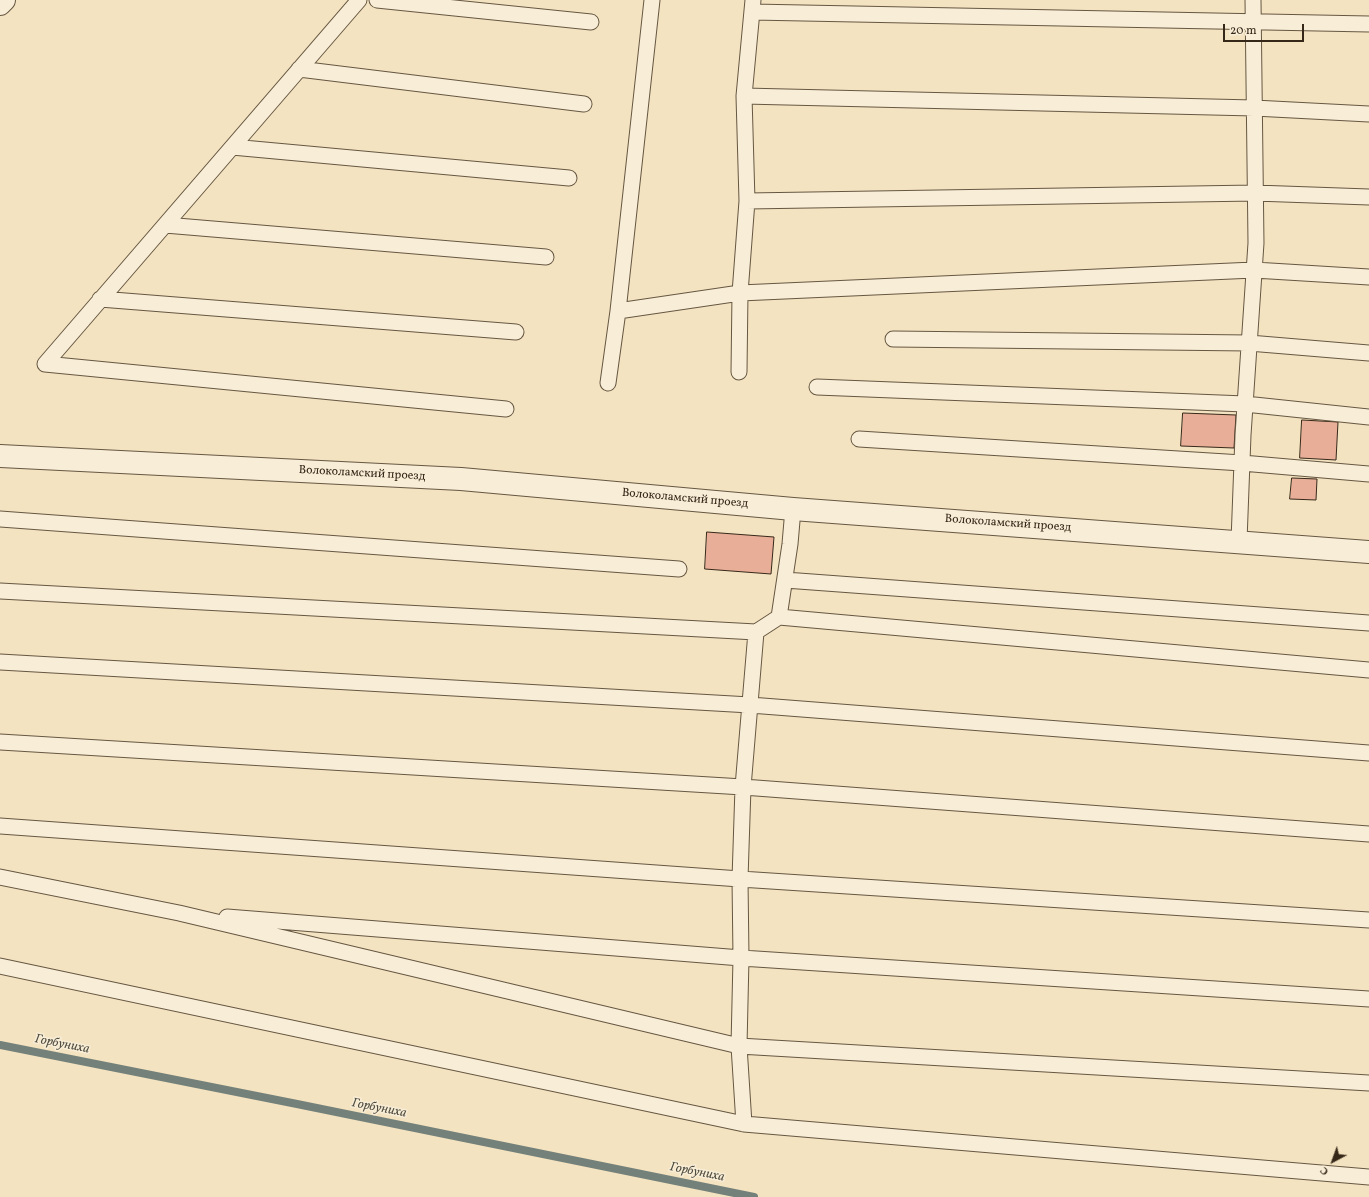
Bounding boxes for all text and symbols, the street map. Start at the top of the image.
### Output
scale bar [1225,16,1306,42]
text: 20 m [1230,23,1257,39]
street label: Волоколамский проезд [298,463,426,485]
street label: Волоколамский проезд [621,486,749,512]
street label: Волоколамский проезд [944,512,1072,536]
water label: Горбуниха [33,1032,91,1058]
water label: Горбуниха [350,1096,408,1122]
north arrow [1313,1141,1353,1181]
water label: Горбуниха [668,1160,726,1186]
text: С [1317,1162,1332,1178]

